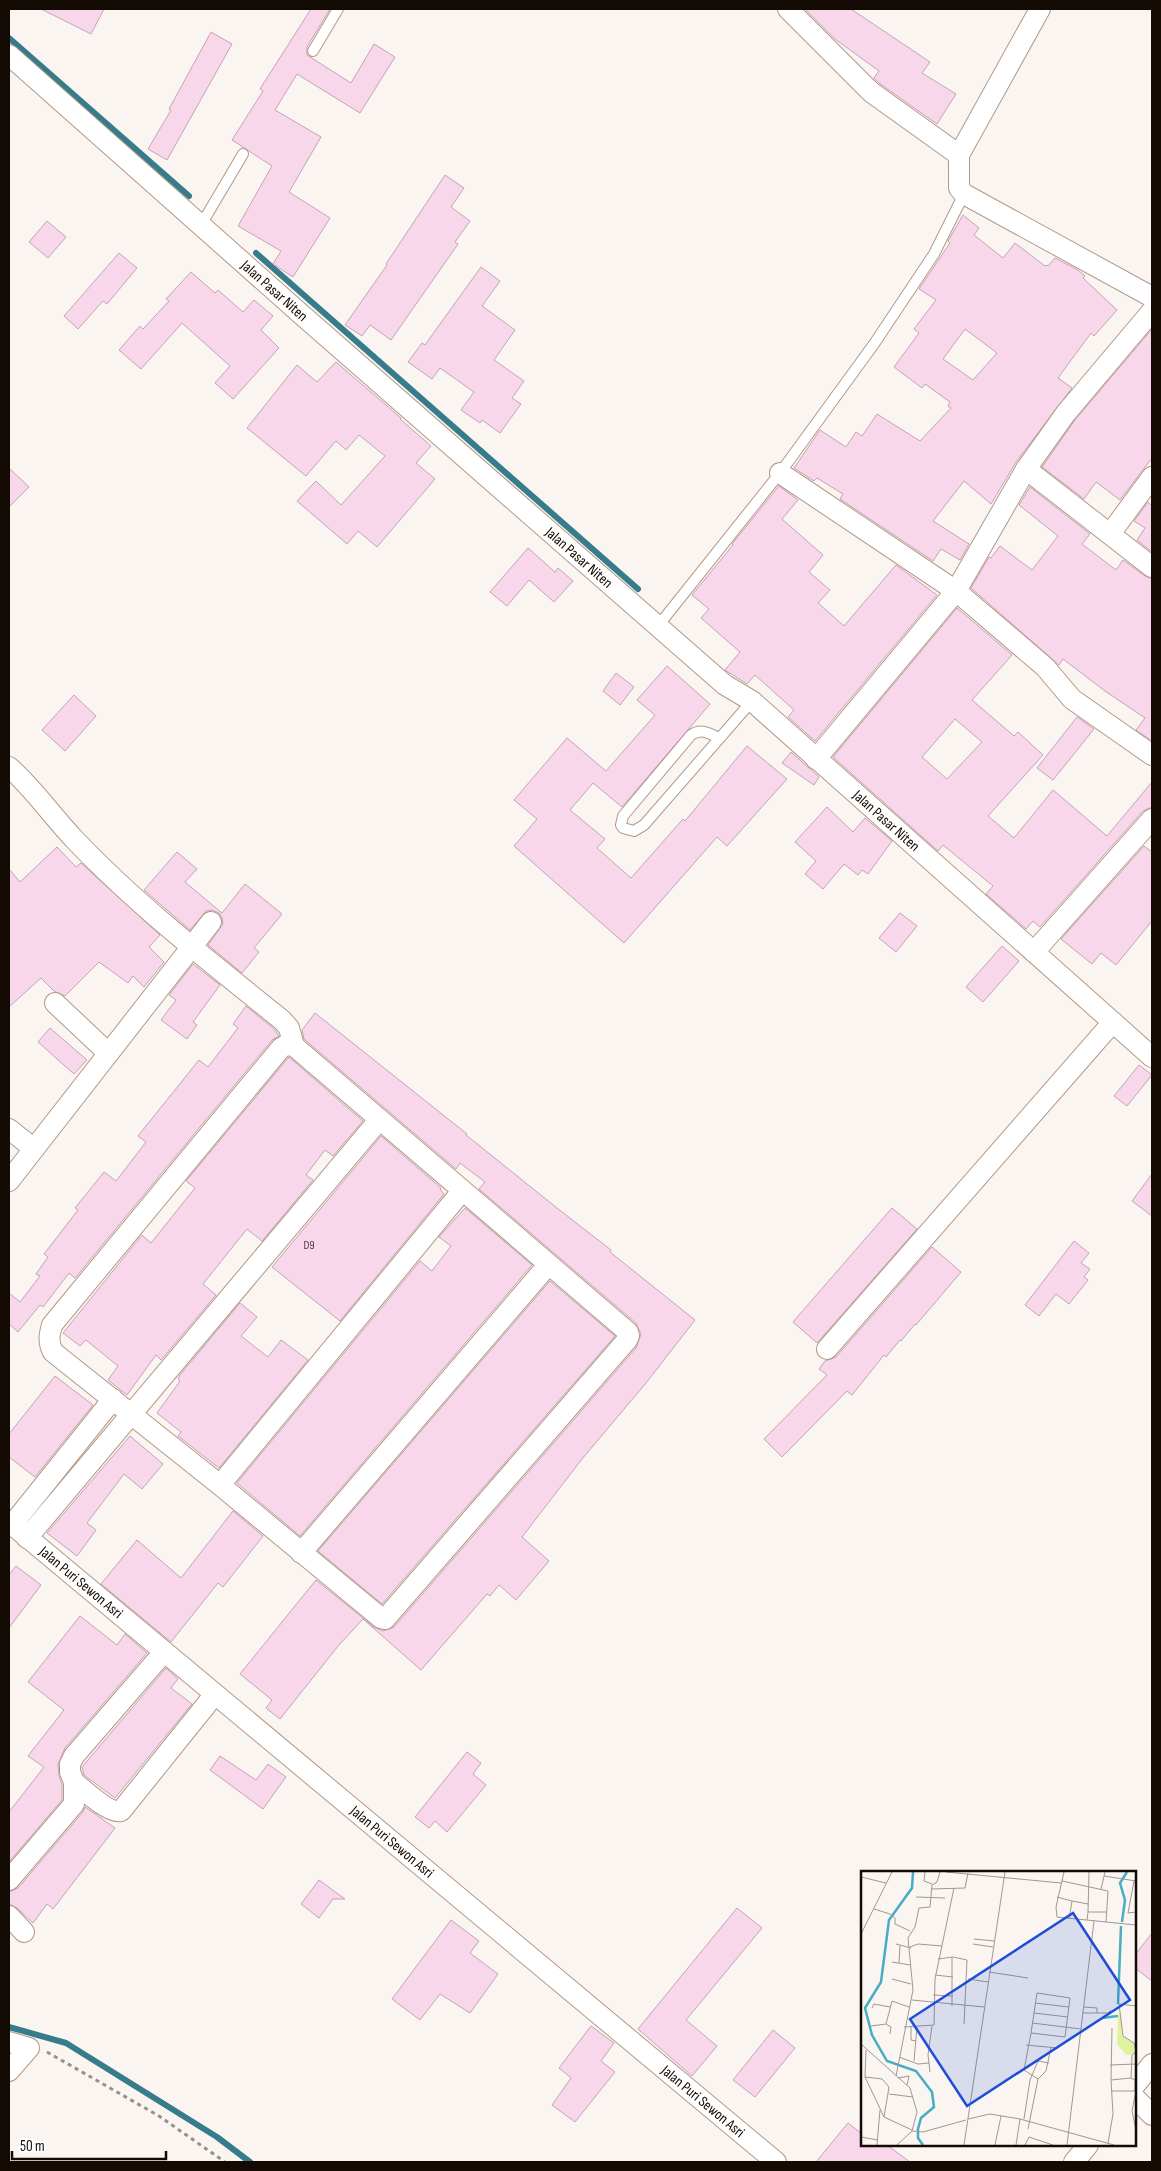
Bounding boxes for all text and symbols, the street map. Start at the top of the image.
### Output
street label: Jalan Pasar Niten [236,255,312,325]
street label: Jalan Pasar Niten [541,522,617,592]
street label: Jalan Pasar Niten [848,785,924,855]
house number: D9 [303,1238,315,1253]
street label: Jalan Puri Sewon Asri [35,1541,127,1623]
street label: Jalan Puri Sewon Asri [346,1801,438,1882]
inset map [861,1871,1136,2146]
street label: Jalan Puri Sewon Asri [657,2060,749,2142]
scale bar [12,2128,166,2160]
text: 50 m [20,2137,45,2156]

